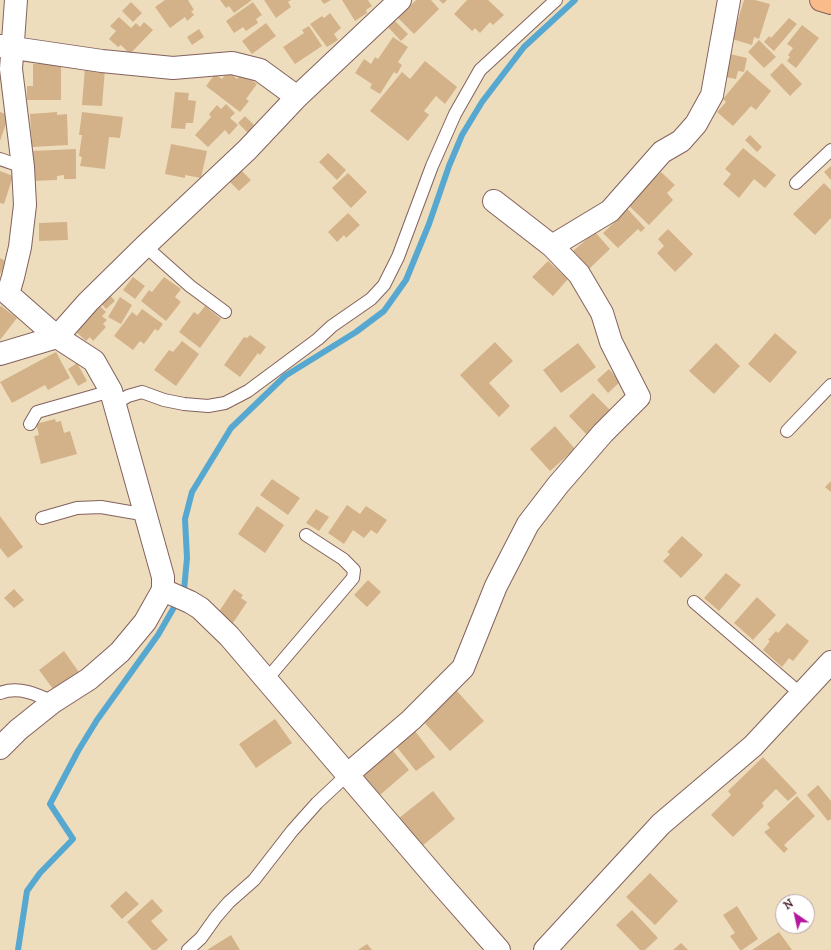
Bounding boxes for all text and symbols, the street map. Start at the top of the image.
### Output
north arrow [775,894,815,934]
text: N [781,897,797,913]

